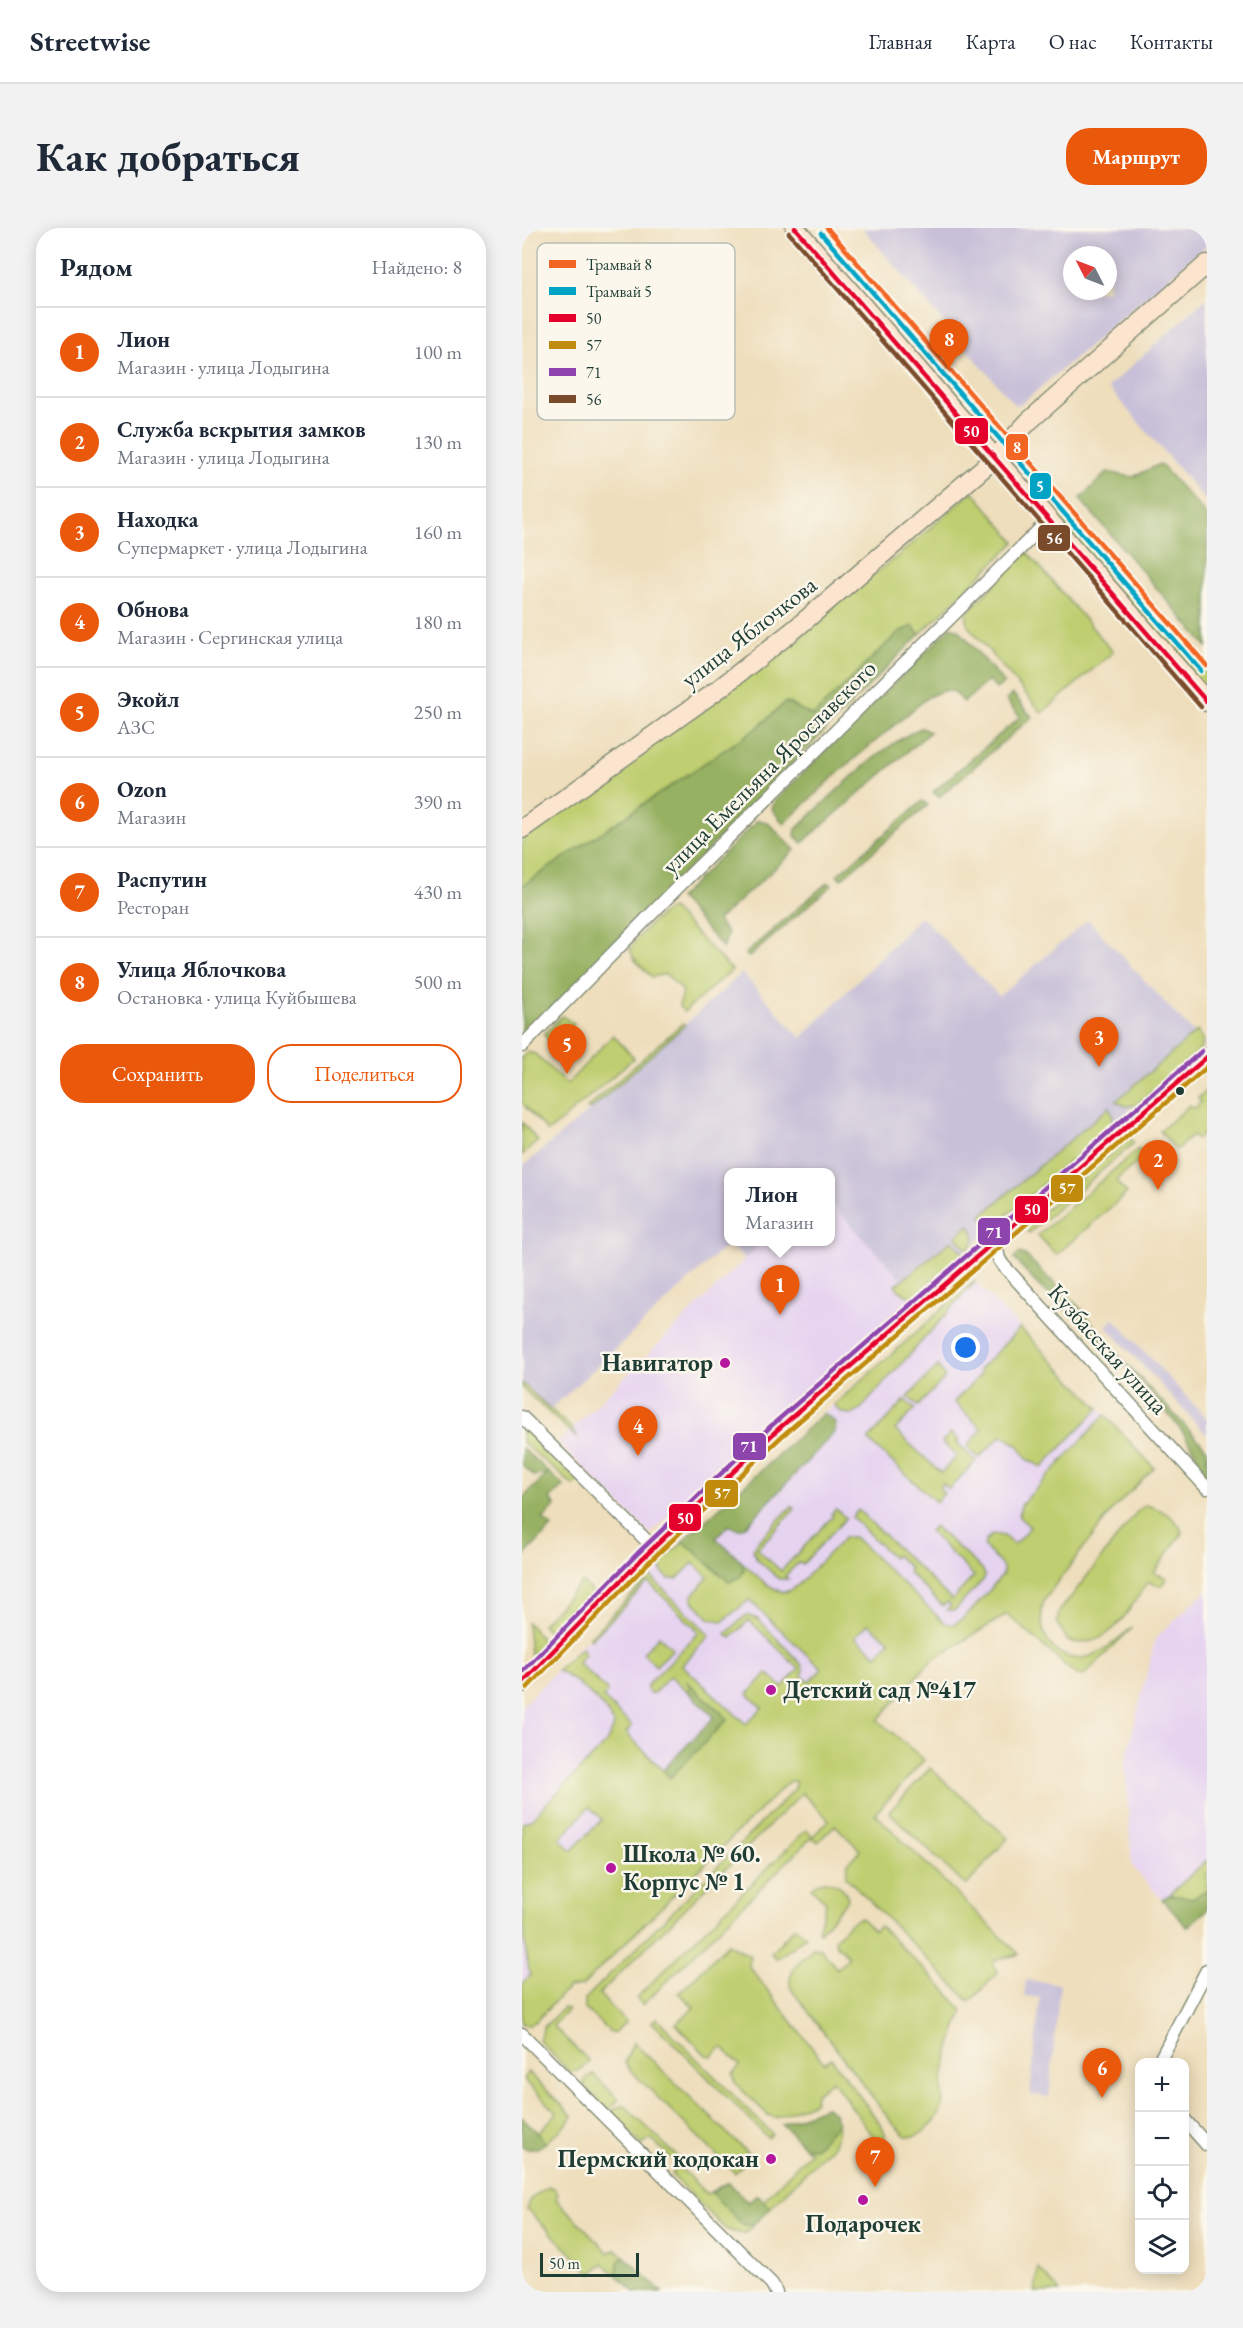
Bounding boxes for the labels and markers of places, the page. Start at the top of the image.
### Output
pin: 8 [930,320,968,369]
pin: 3 [1080,1018,1118,1067]
pin: 5 [548,1024,586,1074]
unlabelled marker [1174,1085,1186,1097]
pin: 2 [1138,1140,1178,1190]
pin: 1 [760,1266,800,1315]
place label: Навигатор [602,1347,713,1378]
marker: Навигатор [718,1356,732,1370]
pin: 4 [618,1406,658,1456]
place label: Детский сад №417 [783,1674,976,1705]
marker: Детский сад №417 [764,1683,778,1697]
place label: Школа № 60. Корпус № 1 [623,1838,761,1898]
marker: Школа № 60. Корпус № 1 [604,1861,618,1875]
pin: 6 [1082,2048,1122,2098]
pin: 7 [856,2138,894,2187]
place label: Пермский кодокан [557,2143,759,2174]
marker: Пермский кодокан [764,2152,778,2166]
marker: Подарочек [856,2193,870,2207]
place label: Подарочек [805,2208,922,2239]

